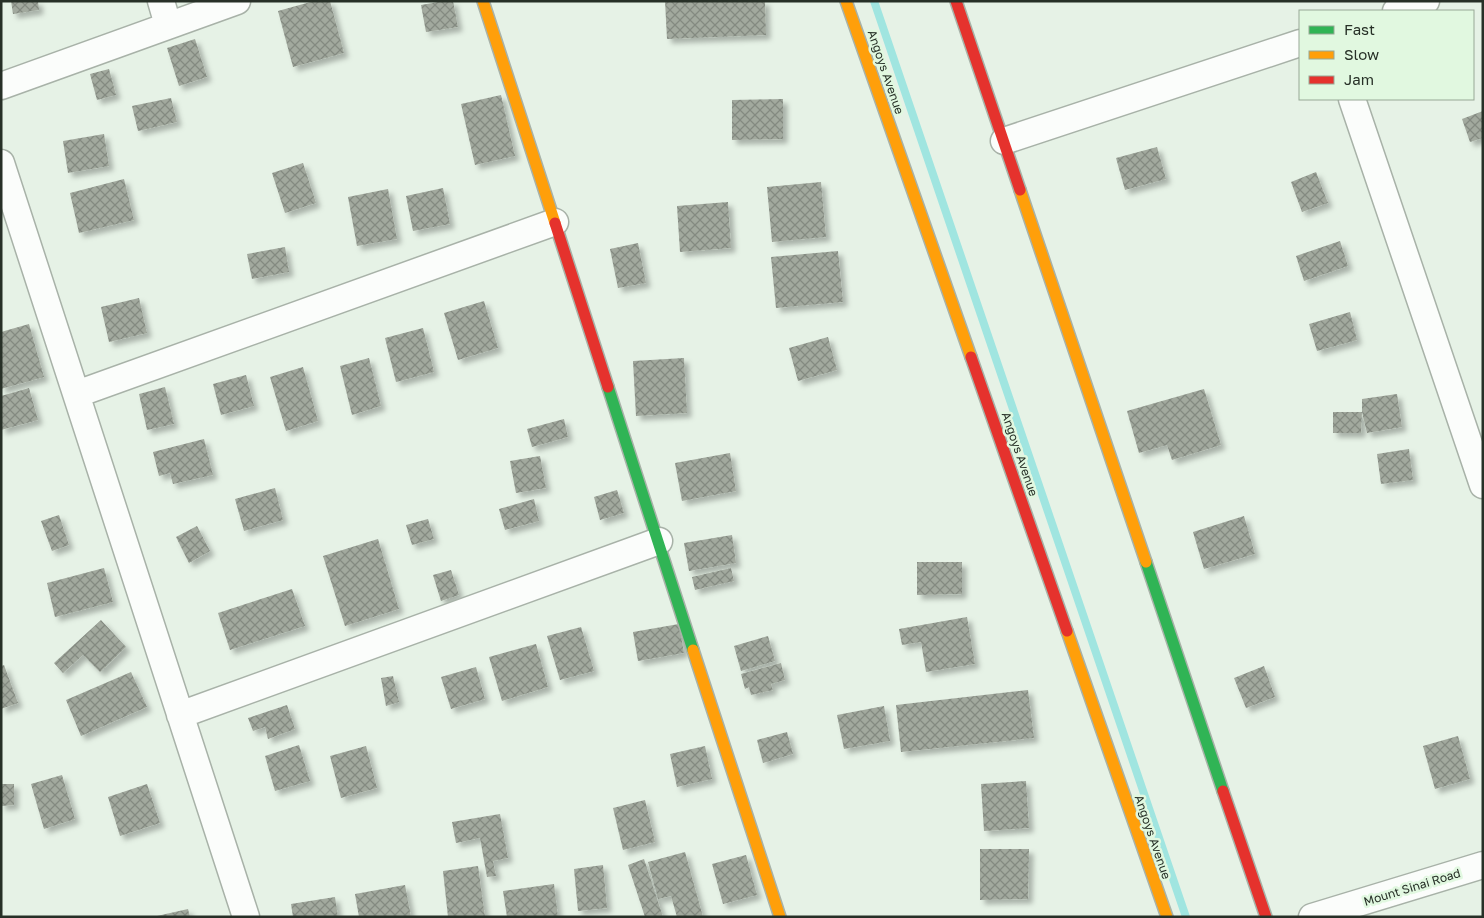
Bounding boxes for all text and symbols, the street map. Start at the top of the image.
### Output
legend [1299,10,1474,100]
text: Fast [1344,20,1375,38]
street label: Angoys Avenue [865,28,907,116]
text: Slow [1344,45,1379,63]
text: Jam [1344,70,1374,88]
street label: Angoys Avenue [999,410,1041,498]
street label: Angoys Avenue [1132,793,1174,881]
street label: Mount Sinai Road [1362,865,1462,909]

